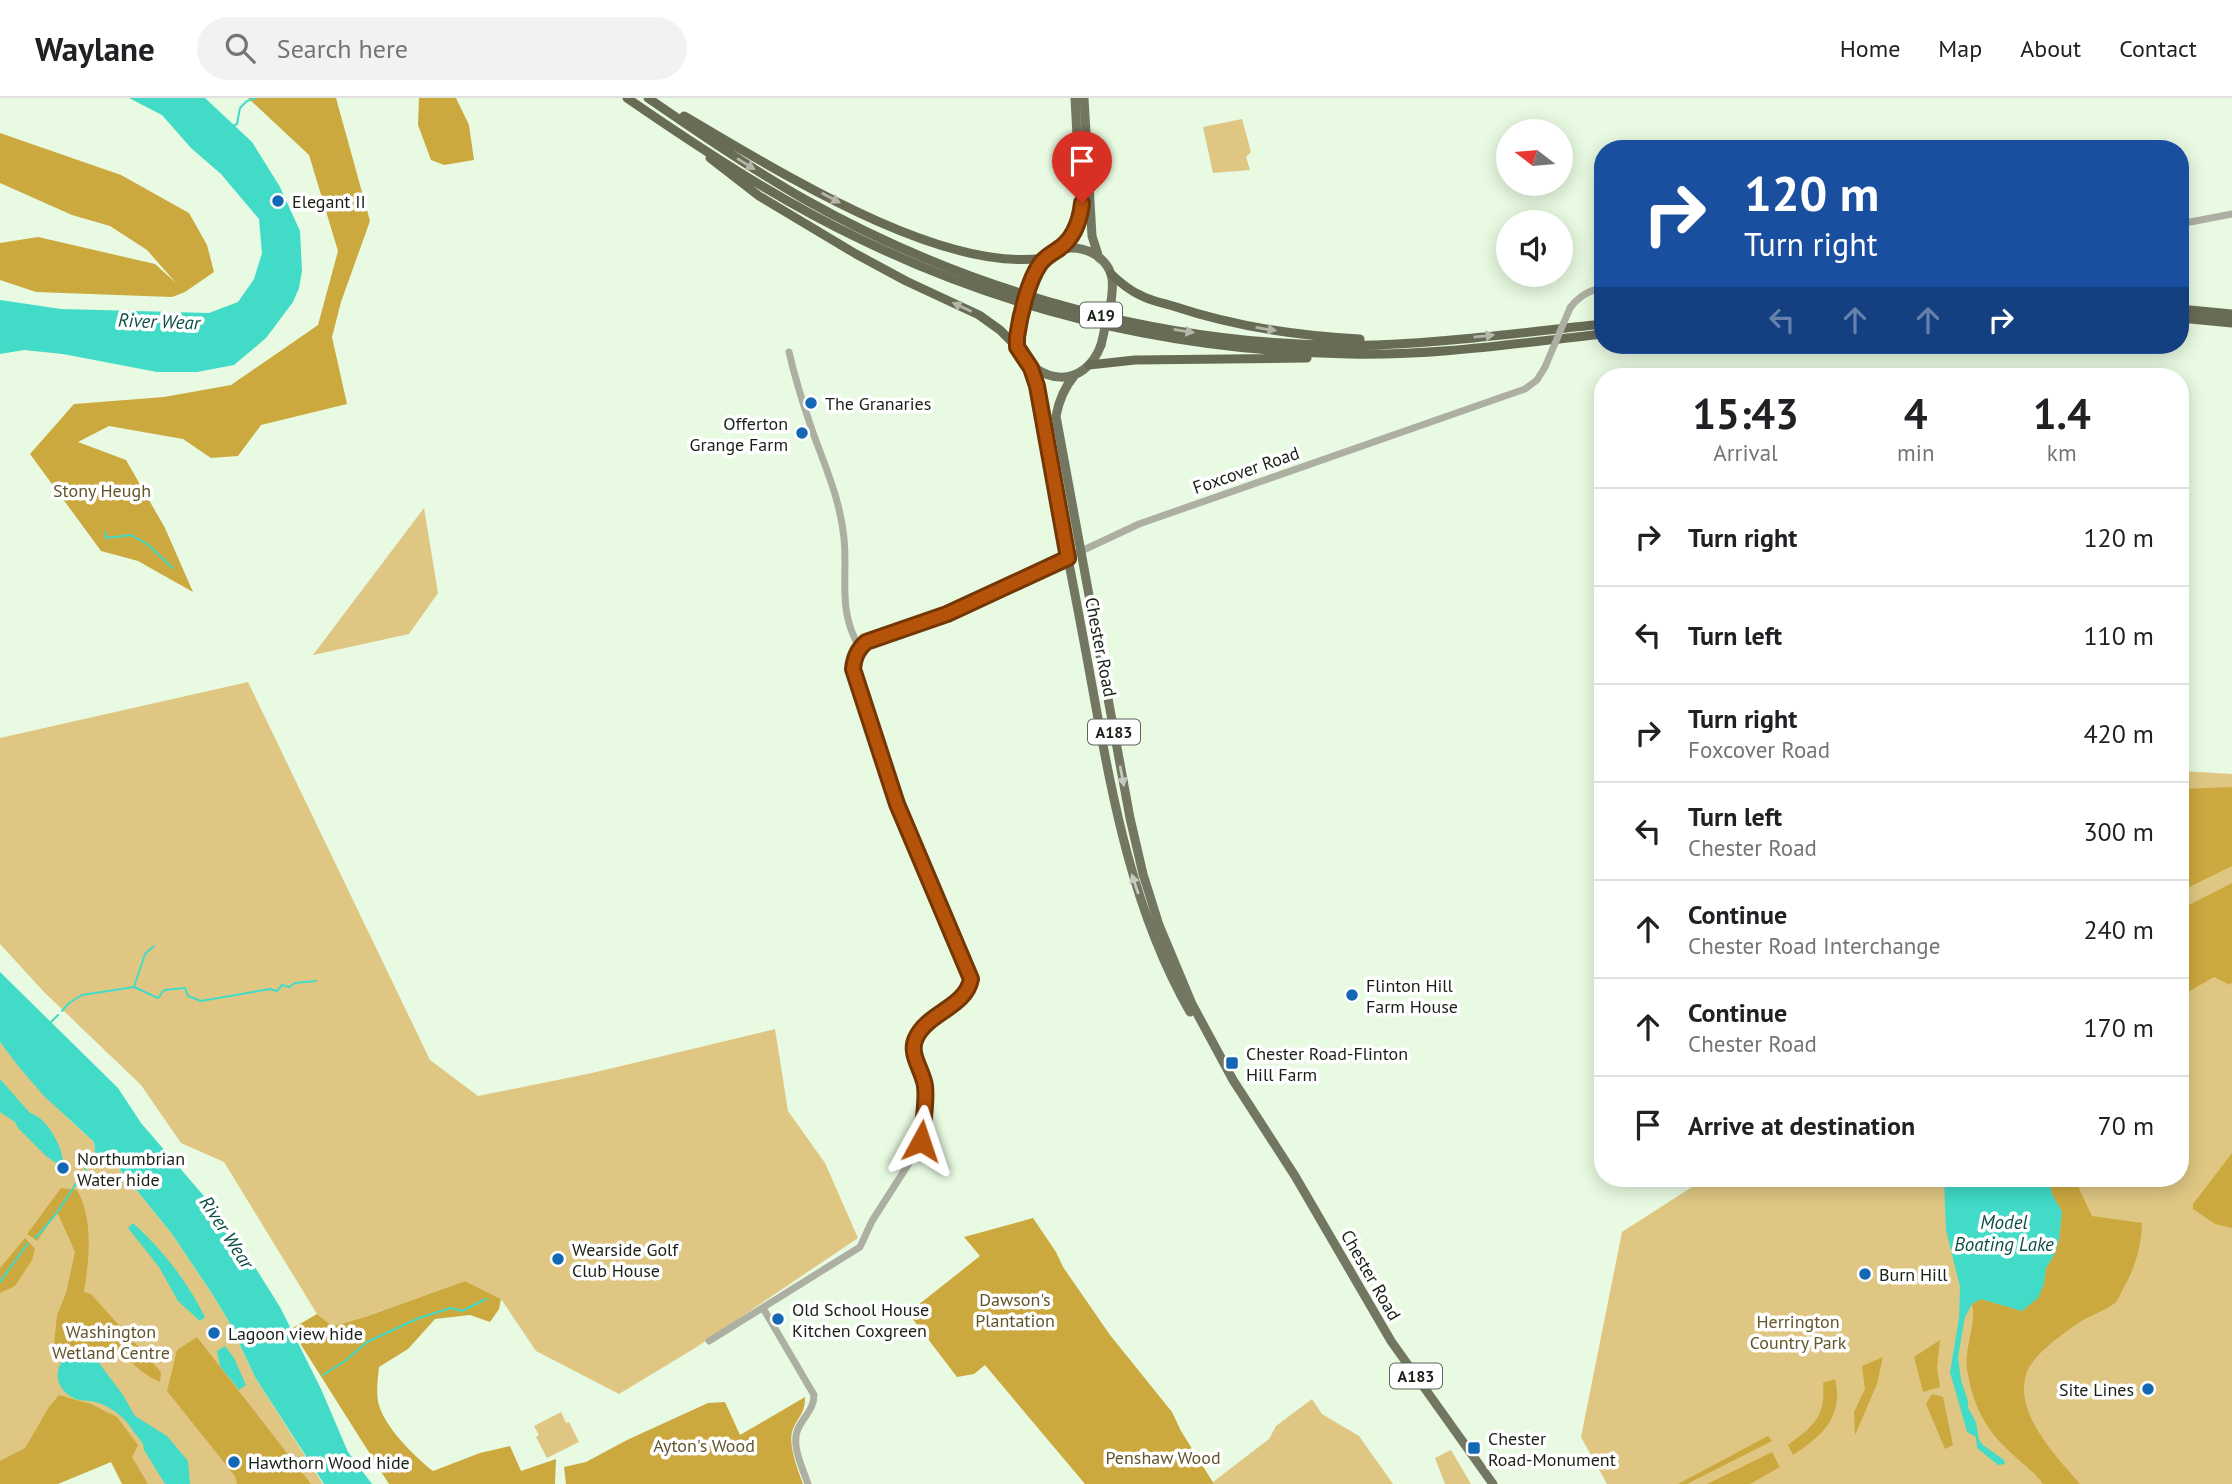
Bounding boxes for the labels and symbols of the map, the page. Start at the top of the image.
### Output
north arrow [1496,119,1573,196]
pin [1052,131,1112,203]
one-way arrow [736,157,755,170]
place label: Elegant II [292,190,366,213]
one-way arrow [821,192,841,204]
marker: Elegant II [270,193,286,209]
one-way arrow [952,301,972,313]
road number: A19 [1080,302,1122,328]
water label: River Wear [118,308,202,334]
one-way arrow [1255,324,1277,335]
one-way arrow [1173,326,1195,337]
one-way arrow [1473,330,1495,341]
place label: The Granaries [825,392,931,415]
marker: The Granaries [803,395,819,411]
place label: Offerton Grange Farm [690,412,788,456]
marker: Offerton Grange Farm [794,425,810,441]
street label: Foxcover Road [1190,441,1302,499]
park label: Stony Heugh [53,479,151,502]
street label: Chester Road [1080,595,1122,699]
road number: A183 [1088,720,1140,744]
one-way arrow [1117,765,1128,787]
one-way arrow [1129,873,1140,894]
place label: Flinton Hill Farm House [1366,974,1458,1018]
marker: Flinton Hill Farm House [1344,987,1360,1003]
place label: Chester Road-Flinton Hill Farm [1246,1042,1408,1086]
marker: Chester Road-Flinton Hill Farm [1224,1055,1240,1071]
position arrow [884,1104,958,1178]
place label: Northumbrian Water hide [77,1147,185,1191]
marker: Northumbrian Water hide [55,1160,71,1176]
water label: River Wear [195,1191,260,1274]
water label: Model Boating Lake [1954,1210,2054,1256]
street label: Chester Road [1336,1226,1406,1324]
place label: Wearside Golf Club House [572,1238,679,1282]
marker: Wearside Golf Club House [550,1251,566,1267]
place label: Burn Hill [1879,1263,1948,1286]
marker: Burn Hill [1857,1266,1873,1282]
park label: Dawson's Plantation [975,1288,1055,1332]
place label: Old School House Kitchen Coxgreen [792,1298,929,1342]
park label: Herrington Country Park [1750,1310,1847,1354]
marker: Old School House Kitchen Coxgreen [770,1311,786,1327]
park label: Washington Wetland Centre [52,1320,170,1364]
place label: Lagoon view hide [228,1322,363,1345]
marker: Lagoon view hide [206,1325,222,1341]
road number: A183 [1390,1364,1442,1388]
place label: Site Lines [2059,1378,2134,1401]
marker: Site Lines [2140,1381,2156,1397]
place label: Chester Road-Monument [1488,1427,1616,1471]
park label: Ayton's Wood [653,1434,755,1457]
marker: Chester Road-Monument [1466,1440,1482,1456]
park label: Penshaw Wood [1105,1446,1221,1469]
place label: Hawthorn Wood hide [248,1451,410,1474]
marker: Hawthorn Wood hide [226,1454,242,1470]

